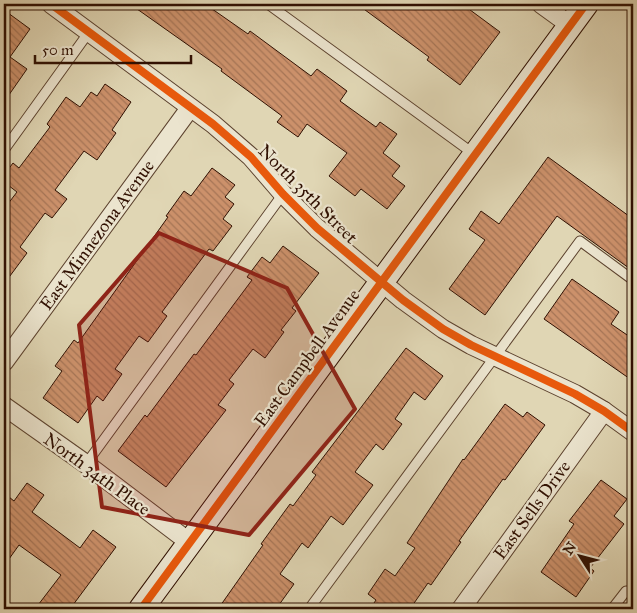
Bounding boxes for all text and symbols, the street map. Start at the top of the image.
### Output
scale bar [35,32,191,64]
text: 50 m [42,41,74,59]
street label: North 35th Street [254,140,363,249]
street label: East Minnezona Avenue [35,155,159,315]
street label: East Campbell Avenue [250,285,364,431]
street label: North 34th Place [39,428,155,520]
street label: East Sells Drive [489,456,575,564]
north arrow [554,530,604,580]
text: N [560,539,580,558]

